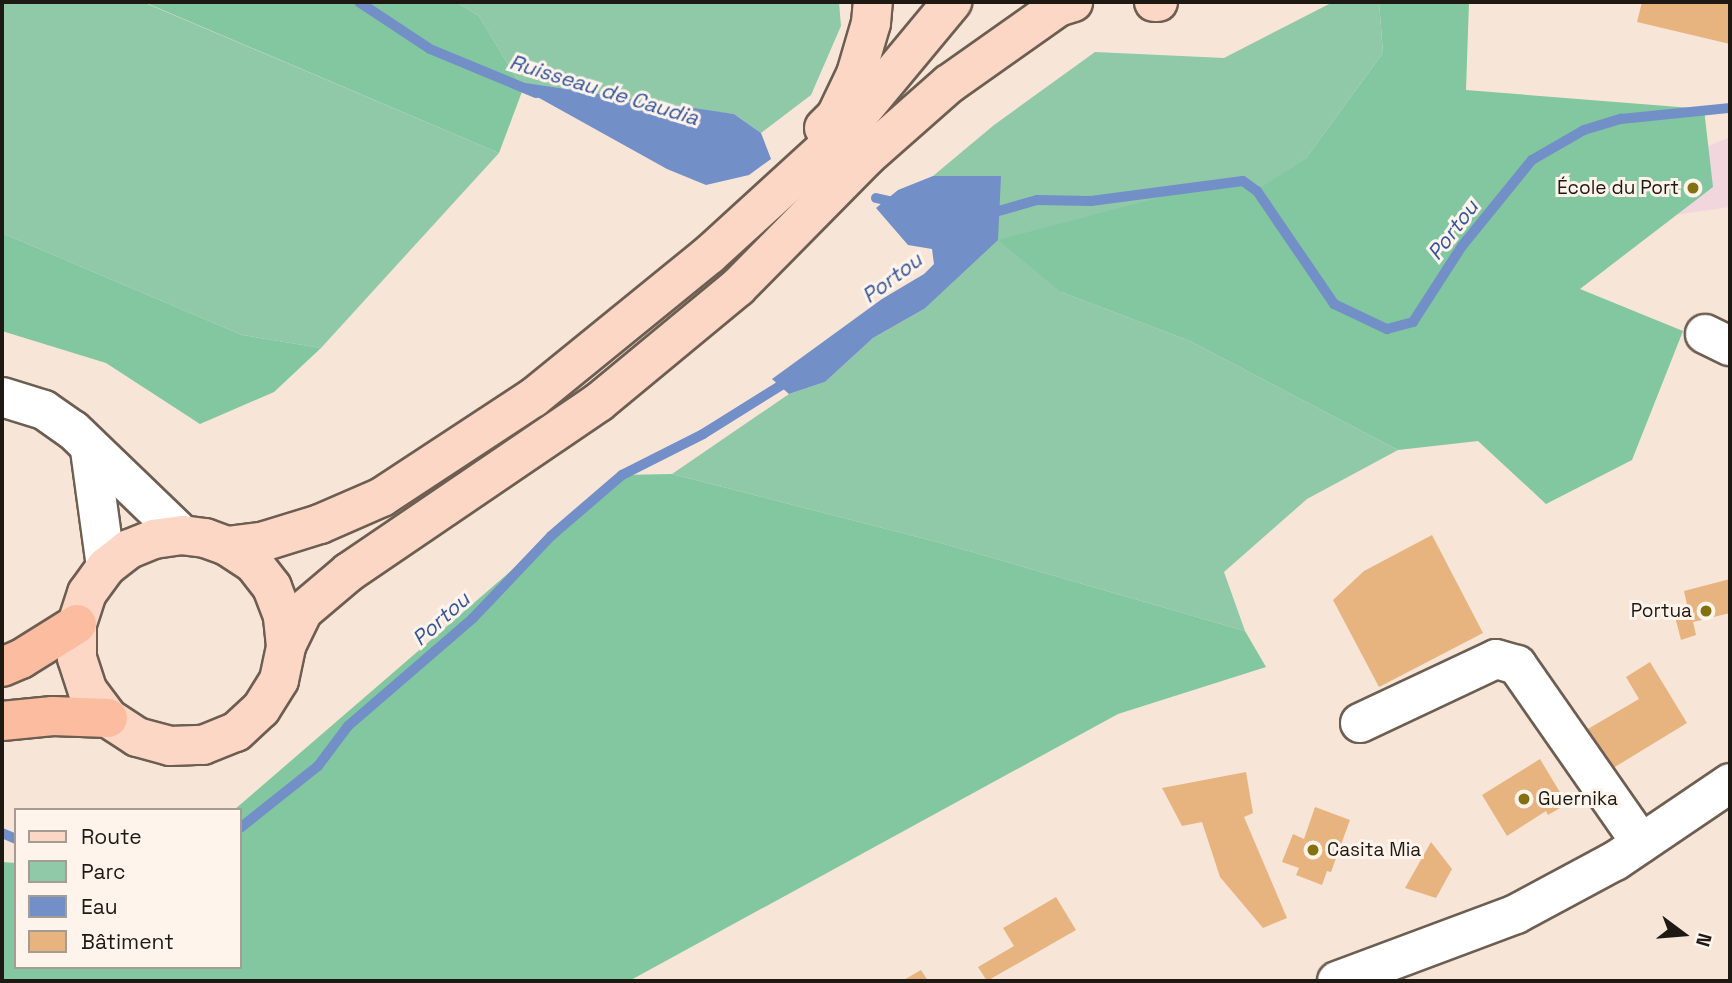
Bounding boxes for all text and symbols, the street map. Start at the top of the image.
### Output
water label: Ruisseau de Caudia [507,49,701,131]
place label: École du Port [1557,177,1679,199]
marker: École du Port [1685,180,1701,196]
water label: Portou [1422,195,1484,265]
water label: Portou [857,247,927,309]
water label: Portou [407,587,475,651]
place label: Portua [1631,600,1692,622]
marker: Portua [1698,603,1714,619]
place label: Guernika [1538,788,1618,810]
marker: Guernika [1516,791,1532,807]
legend [14,808,242,969]
text: Route [81,823,142,850]
place label: Casita Mia [1327,839,1421,861]
marker: Casita Mia [1305,842,1321,858]
text: Parc [81,858,126,885]
text: Eau [81,893,118,920]
north arrow [1648,899,1718,969]
text: Bâtiment [81,928,174,955]
text: N [1690,930,1717,949]

